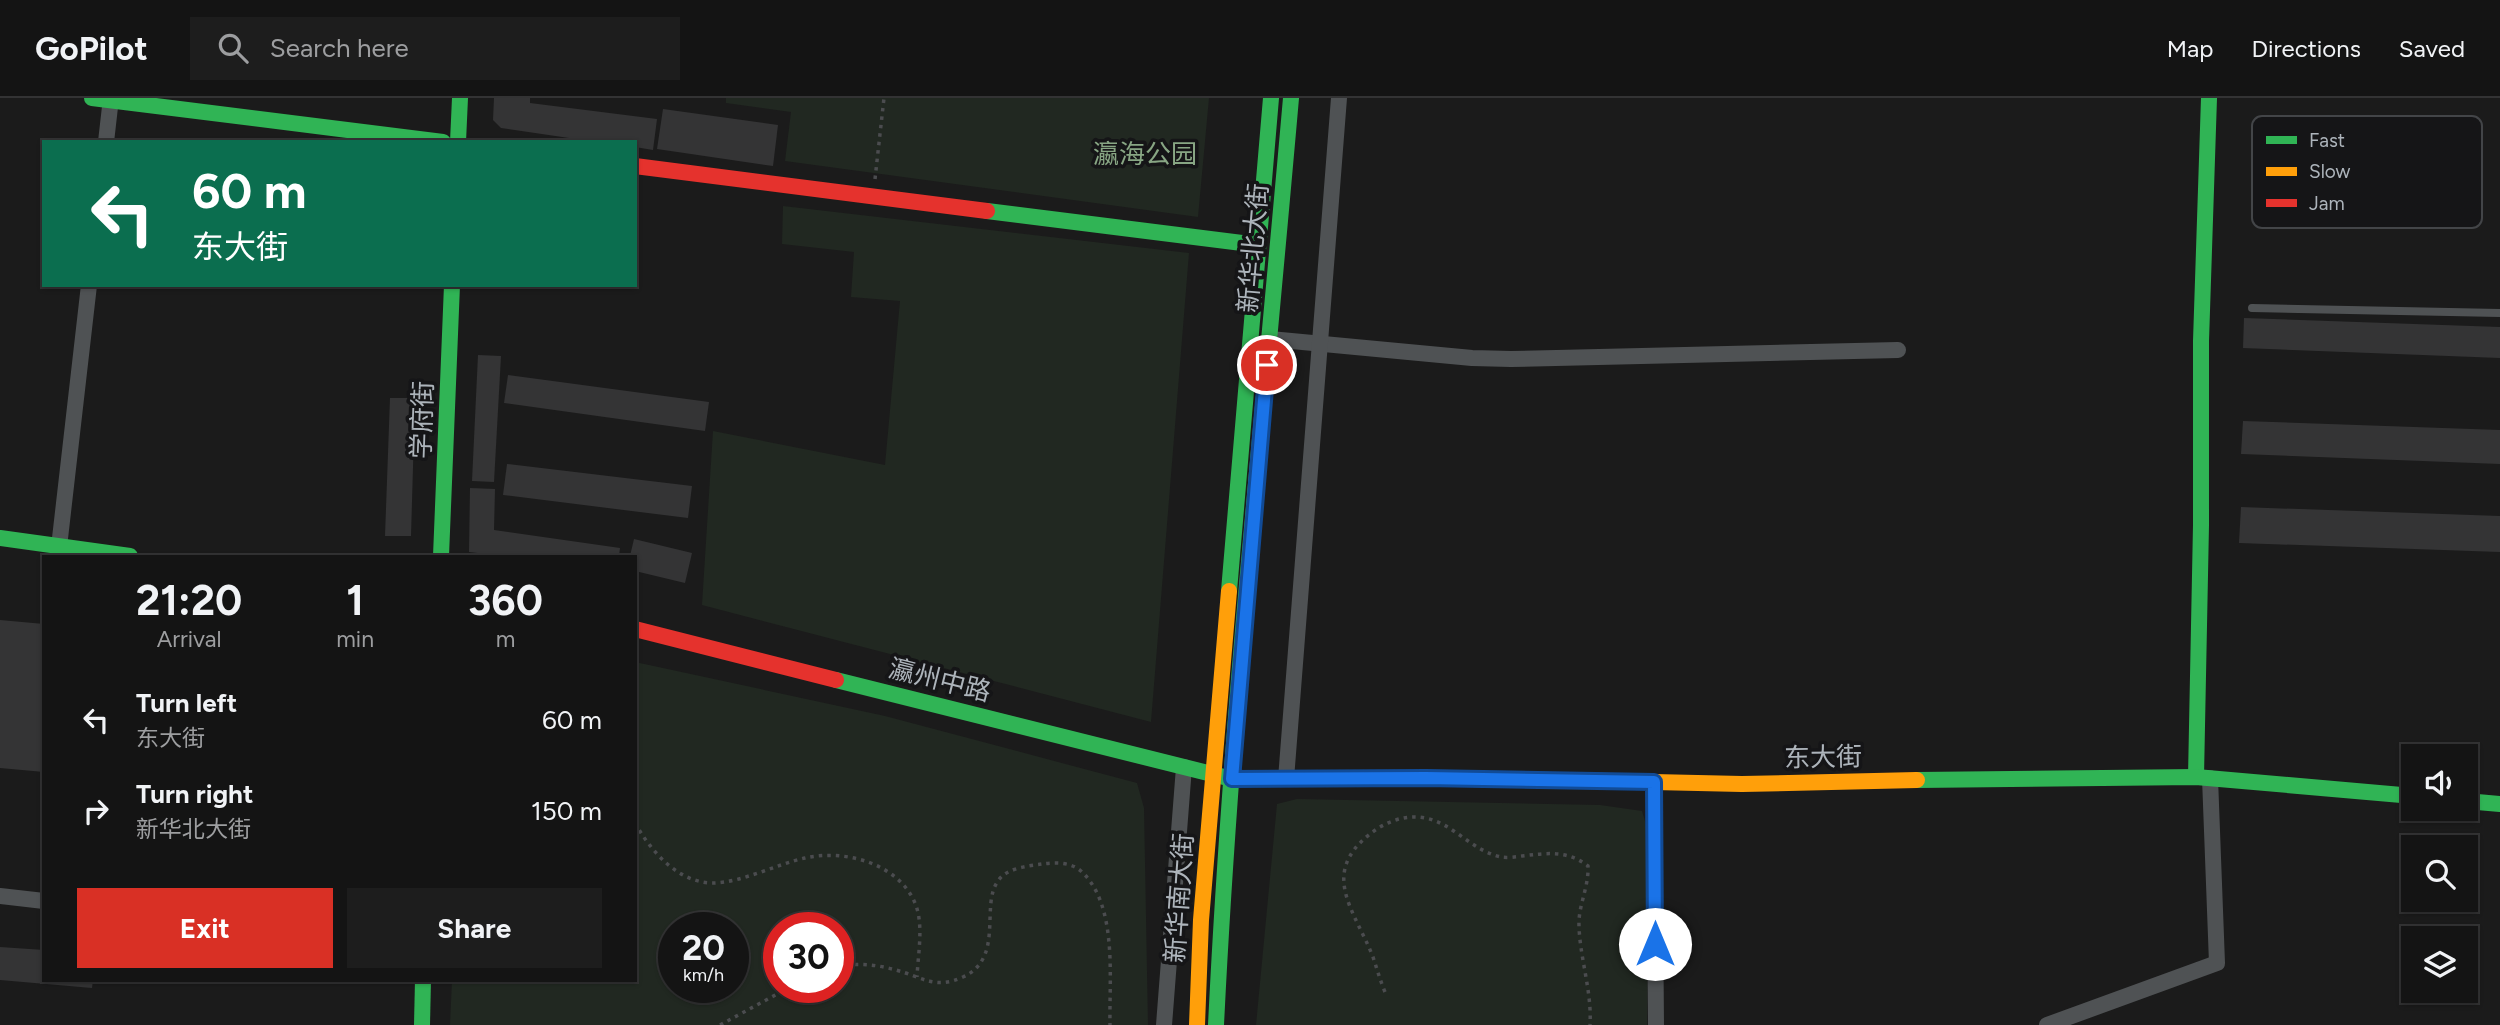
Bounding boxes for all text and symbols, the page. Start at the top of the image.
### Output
search box [190,17,680,80]
text: GoPilot [35,29,148,68]
icon: search [214,29,252,67]
text: Search here [270,32,409,64]
text: Map [2167,34,2213,63]
text: Directions [2251,34,2361,63]
text: Saved [2399,34,2465,63]
legend [2252,116,2482,228]
text: Fast [2309,129,2345,152]
park label: 瀛海公园 [1093,138,1197,170]
text: Slow [2309,160,2351,183]
text: 60 m [192,161,307,220]
icon: left [77,168,168,259]
street label: 新华北大街 [1231,182,1275,314]
text: Jam [2309,192,2345,215]
text: 东大街 [192,228,288,266]
pin [1237,335,1297,395]
icon: arrive [1248,346,1286,384]
street label: 学府街 [405,380,439,460]
text: 21:20 [136,575,242,626]
text: 1 [346,575,364,626]
text: 360 [468,575,543,626]
text: Arrival [157,625,222,653]
text: min [336,625,374,653]
text: m [496,625,515,653]
street label: 瀛州中路 [886,652,994,708]
text: Turn left [136,687,237,719]
icon: left [77,701,115,739]
text: 60 m [542,704,602,736]
text: 东大街 [136,724,205,752]
street label: 东大街 [1784,740,1862,774]
map controls [2401,744,2478,1003]
button: sound [2401,744,2478,821]
text: Turn right [136,778,253,810]
icon: right [77,792,115,830]
text: 150 m [531,795,602,827]
text: 新华北大街 [136,815,251,843]
street label: 新华南大街 [1159,832,1199,964]
button: search [2401,835,2478,912]
button: Exit [77,888,333,968]
button: Share [347,888,602,968]
position arrow [1618,907,1692,981]
speed limit sign: 30 [763,912,854,1003]
button: layers [2401,926,2478,1003]
text: 20 [682,927,725,969]
text: km/h [683,964,724,986]

